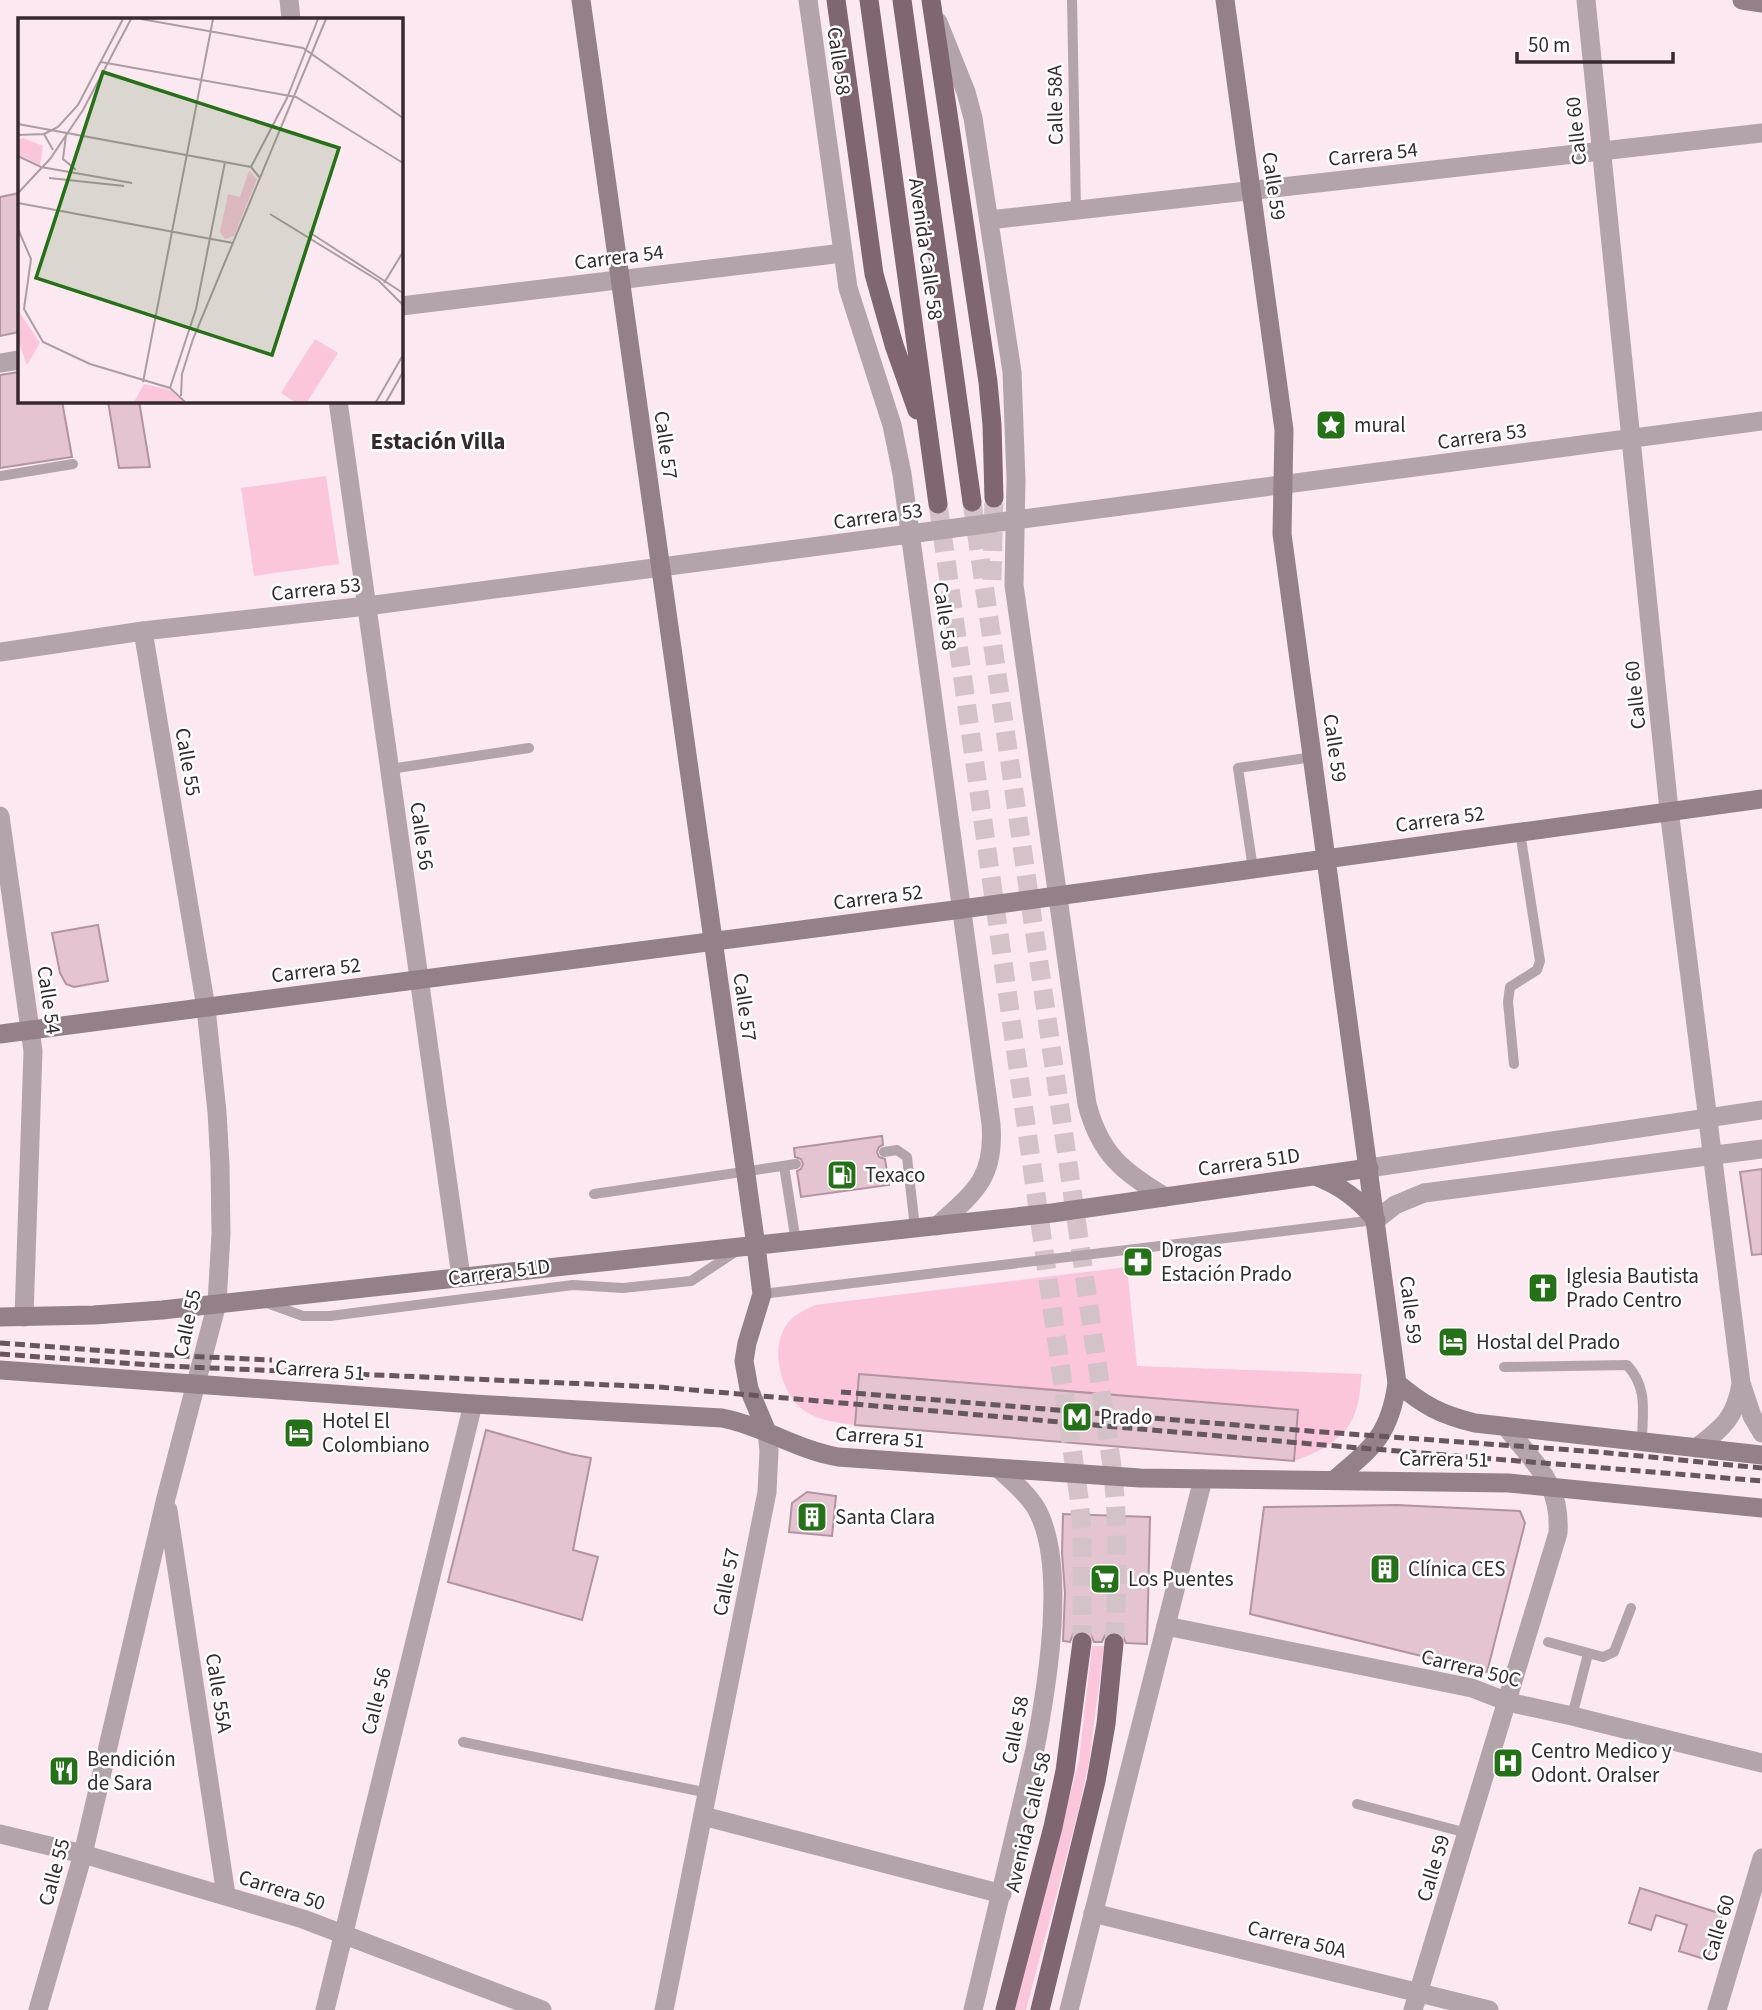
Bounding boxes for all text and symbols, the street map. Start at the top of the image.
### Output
inset map [18,18,402,402]
scale bar [1517,21,1673,65]
street label: Calle 58 [819,25,859,97]
text: 50 m [1528,30,1570,60]
street label: Calle 58A [1039,64,1071,145]
street label: Calle 60 [1557,95,1595,167]
street label: Carrera 54 [1327,134,1419,174]
street label: Calle 59 [1254,150,1294,222]
street label: Avenida Calle 58 [901,176,951,322]
street label: Carrera 54 [573,237,665,277]
place icon: mural [1314,408,1348,442]
street label: Calle 57 [646,409,686,481]
place label: mural [1354,410,1406,440]
street label: Carrera 53 [1435,415,1529,457]
district label: Estación Villa [371,425,505,458]
street label: Carrera 53 [831,495,925,537]
street label: Carrera 53 [270,569,362,609]
street label: Calle 58 [925,580,965,652]
street label: Calle 60 [1616,659,1654,731]
street label: Calle 59 [1315,712,1355,784]
street label: Calle 55 [167,726,209,798]
street label: Carrera 52 [1393,798,1487,840]
street label: Calle 56 [402,800,442,872]
street label: Carrera 52 [832,877,924,917]
street label: Carrera 52 [270,950,362,990]
street label: Calle 54 [29,964,69,1036]
street label: Calle 57 [725,971,765,1043]
street label: Carrera 51D [1196,1140,1302,1184]
fuel station icon: Texaco [825,1158,859,1192]
place label: Texaco [865,1160,925,1190]
place label: Drogas Estación Prado [1161,1235,1292,1289]
pharmacy icon: Drogas Estación Prado [1121,1245,1155,1279]
street label: Carrera 51D [446,1251,552,1293]
place label: Iglesia Bautista Prado Centro [1566,1261,1699,1315]
church icon: Iglesia Bautista Prado Centro [1526,1271,1560,1305]
street label: Calle 59 [1392,1274,1430,1346]
street label: Calle 55 [165,1286,209,1360]
hotel icon: Hostal del Prado [1436,1325,1470,1359]
place label: Hostal del Prado [1476,1327,1620,1357]
street label: Carrera 51 [274,1352,366,1388]
metro station icon: Prado [1060,1400,1094,1434]
place label: Prado [1100,1402,1152,1432]
place label: Hotel El Colombiano [322,1406,430,1460]
hotel icon: Hotel El Colombiano [282,1416,316,1450]
street label: Carrera 51 [834,1418,926,1456]
street label: Carrera 51 [1399,1443,1489,1475]
building icon: Santa Clara [795,1500,829,1534]
place label: Santa Clara [835,1502,935,1532]
street label: Calle 57 [705,1545,747,1619]
building icon: Clínica CES [1368,1552,1402,1586]
place label: Clínica CES [1408,1554,1506,1584]
supermarket icon: Los Puentes [1088,1562,1122,1596]
place label: Los Puentes [1128,1564,1234,1594]
street label: Carrera 50C [1418,1641,1524,1695]
street label: Calle 55A [198,1651,240,1736]
street label: Calle 56 [353,1664,399,1738]
street label: Calle 58 [994,1693,1036,1767]
place label: Centro Medico y Odont. Oralser [1531,1736,1672,1790]
place label: Bendición de Sara [87,1744,176,1798]
hospital icon: Centro Medico y Odont. Oralser [1491,1746,1525,1780]
street label: Avenida Calle 58 [997,1749,1059,1895]
restaurant icon: Bendición de Sara [47,1754,81,1788]
street label: Calle 59 [1409,1831,1457,1905]
street label: Calle 55 [31,1835,77,1909]
street label: Carrera 50 [235,1862,329,1918]
street label: Calle 60 [1694,1891,1742,1965]
street label: Carrera 50A [1244,1912,1350,1966]

